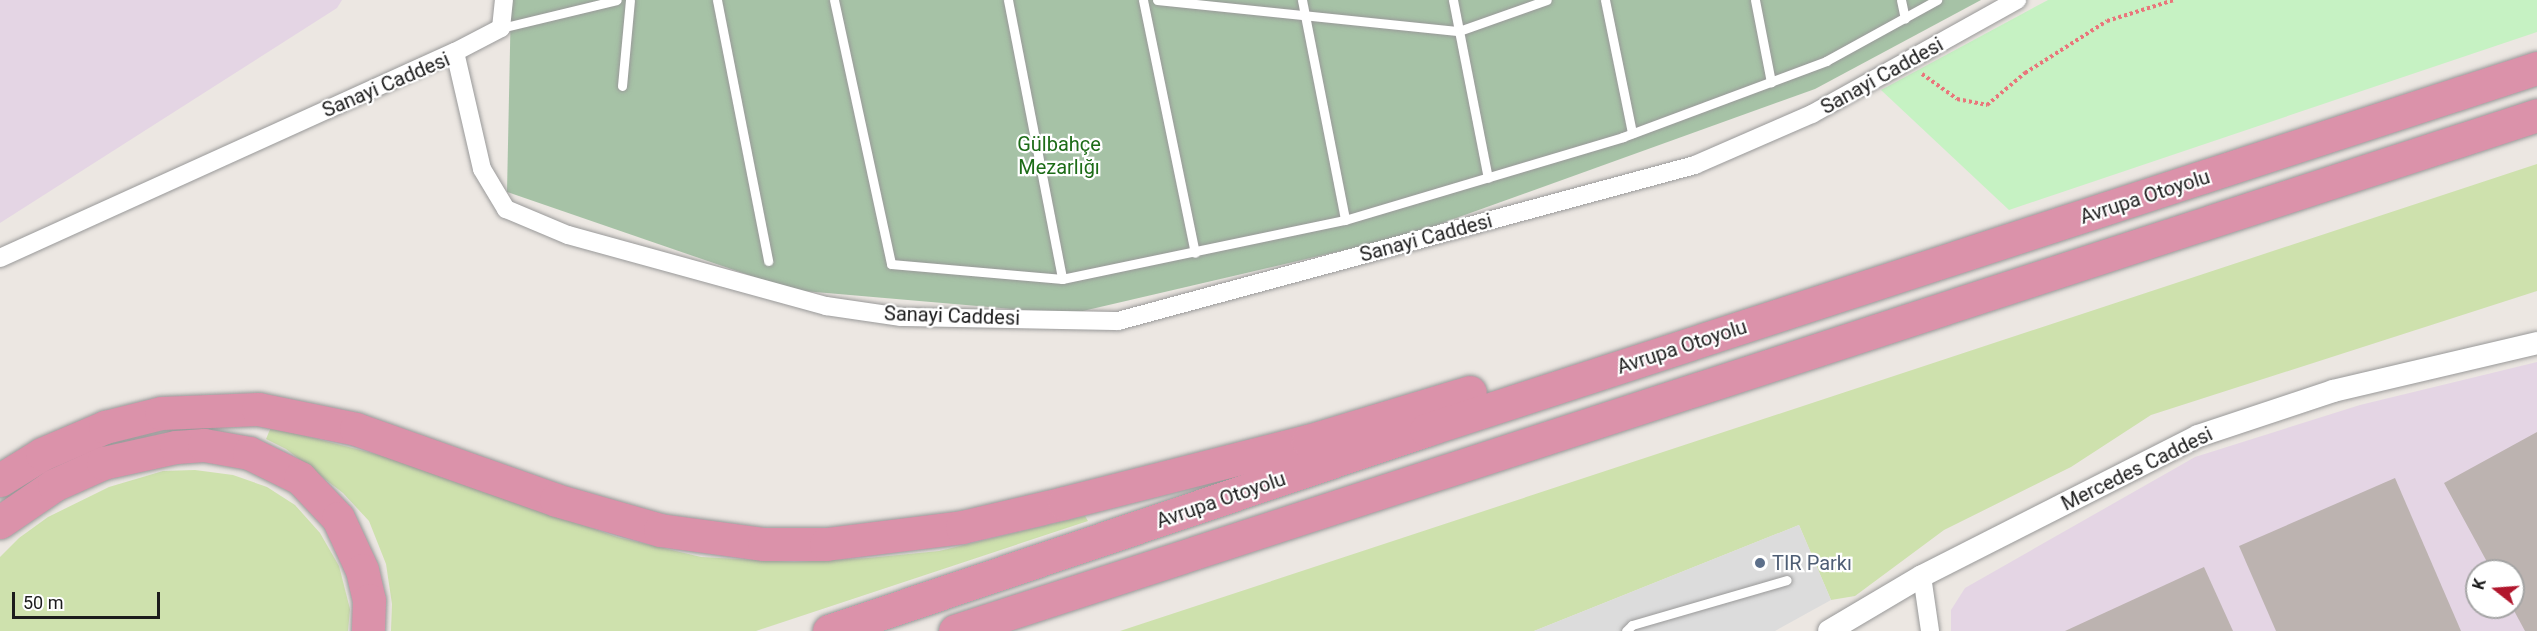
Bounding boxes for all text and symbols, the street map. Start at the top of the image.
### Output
street label: Sanayi Caddesi [1817,33,1947,119]
street label: Sanayi Caddesi [319,47,453,123]
park label: Gülbahçe Mezarlığı [1017,133,1101,180]
street label: Avrupa Otoyolu [2077,165,2213,229]
street label: Sanayi Caddesi [1357,209,1495,267]
street label: Sanayi Caddesi [884,302,1020,330]
street label: Avrupa Otoyolu [1614,315,1750,379]
street label: Mercedes Caddesi [2058,422,2216,516]
street label: Avrupa Otoyolu [1153,467,1289,533]
place label: TIR Parkı [1772,551,1852,575]
marker: TIR Parkı [1753,556,1767,570]
north arrow [2465,559,2525,619]
text: K [2469,577,2490,592]
scale bar [15,580,164,618]
text: 50 m [23,592,63,613]

